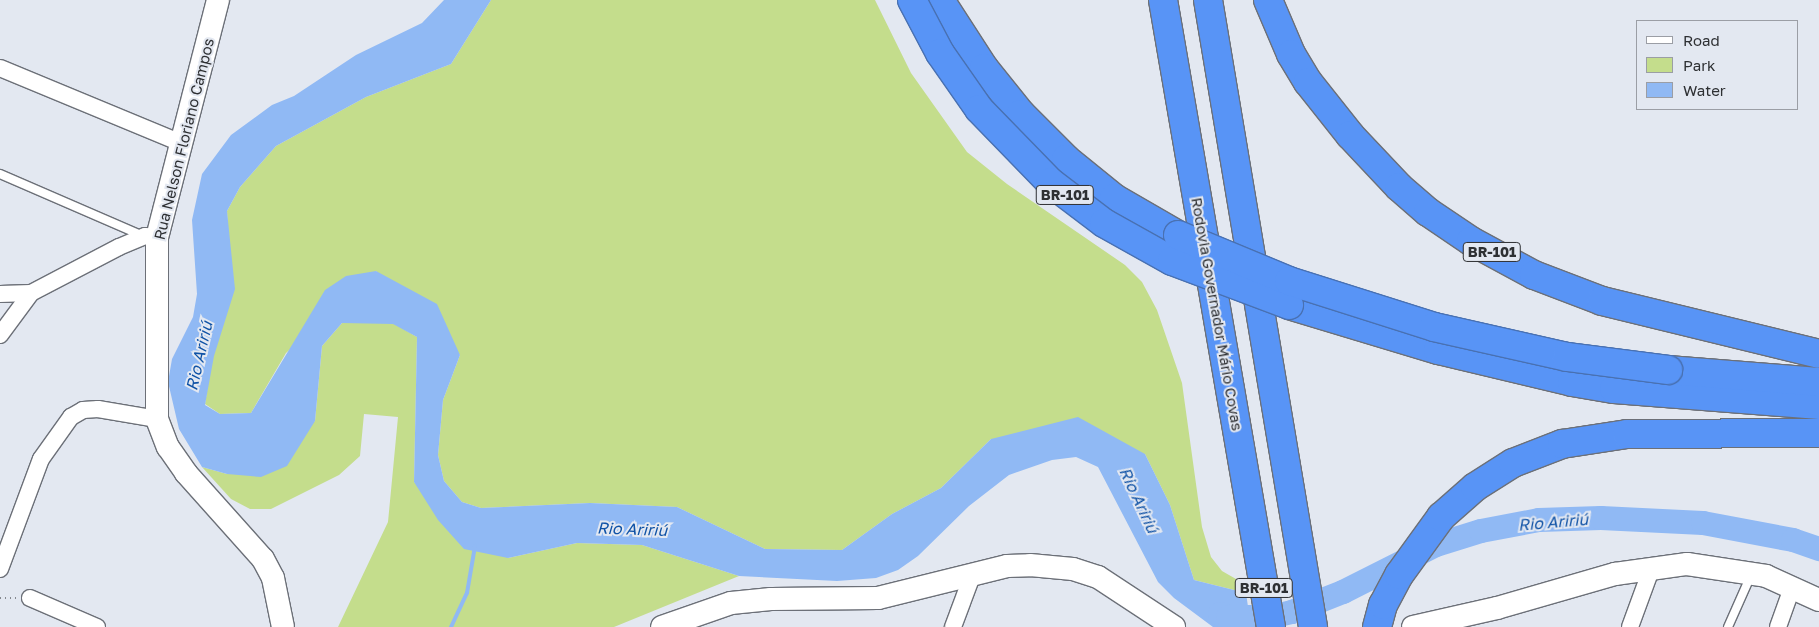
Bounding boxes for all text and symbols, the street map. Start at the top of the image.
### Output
legend [1636,20,1799,110]
text: Road [1683,31,1720,49]
street label: Rua Nelson Floriano Campos [150,36,218,242]
text: Park [1683,56,1715,74]
text: Water [1683,81,1726,99]
road number: BR-101 [1035,184,1095,206]
street label: Rodovia Governador Mário Covas [1188,196,1246,432]
road number: BR-101 [1462,240,1522,264]
water label: Rio Aririú [182,320,216,392]
water label: Rio Aririú [1115,464,1163,536]
water label: Rio Aririú [1517,509,1589,535]
water label: Rio Aririú [597,518,667,540]
road number: BR-101 [1234,576,1294,600]

